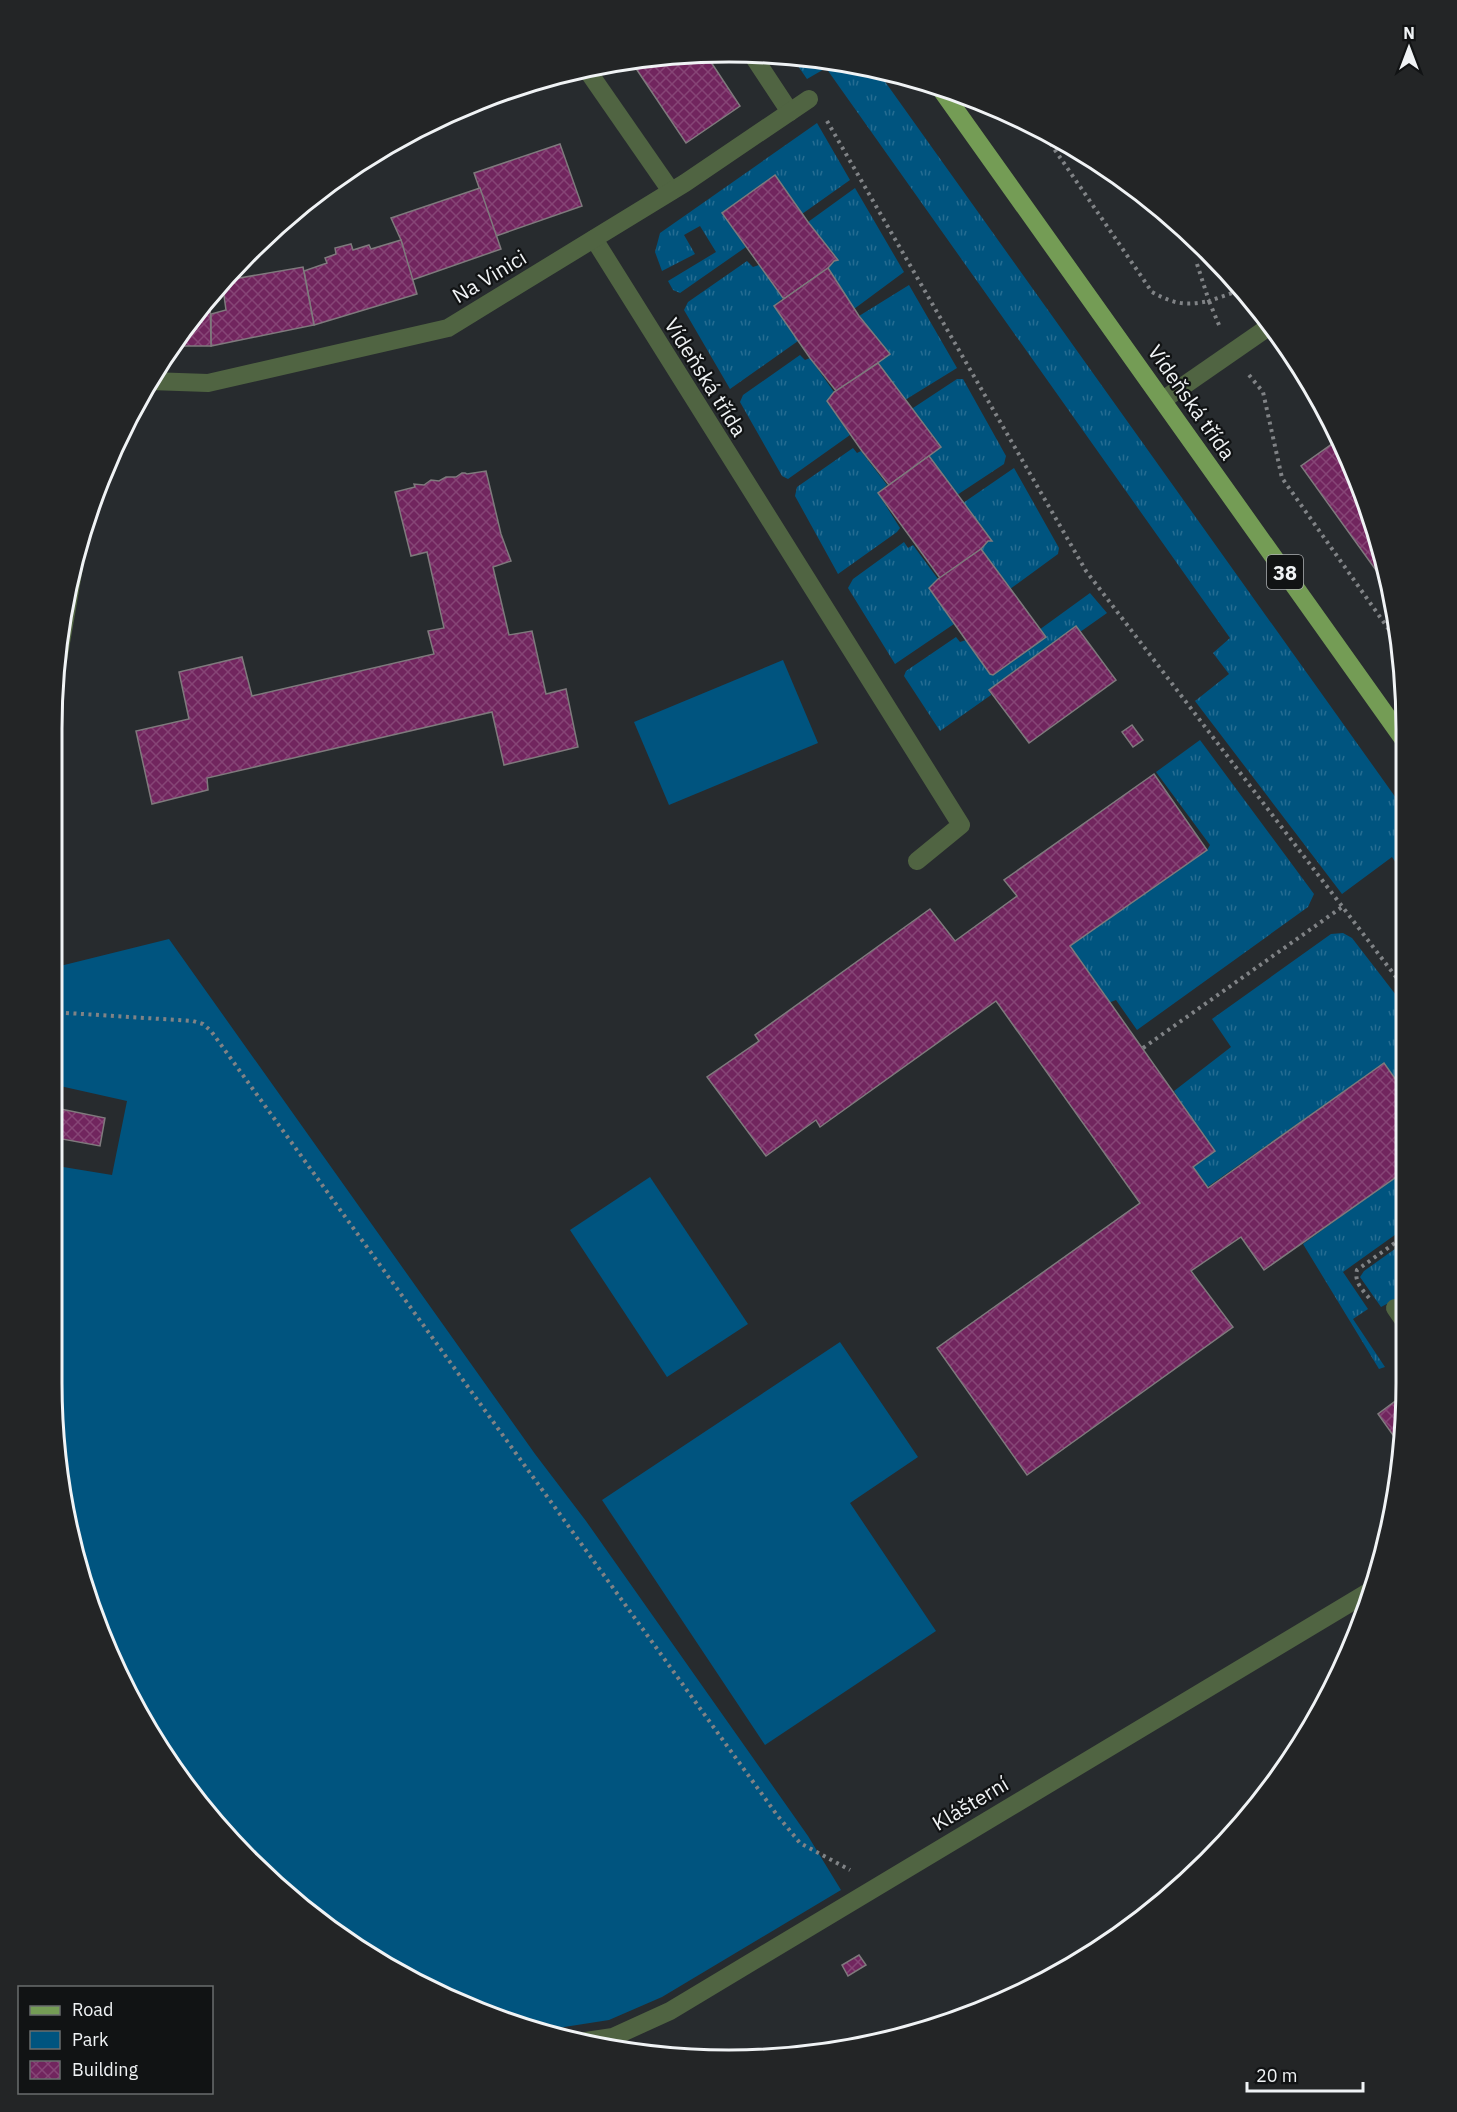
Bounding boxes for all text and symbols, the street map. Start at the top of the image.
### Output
north arrow [1379,18,1439,78]
text: N [1403,23,1415,43]
street label: Na Vinici [447,243,531,309]
street label: Vídeňská třída [658,312,754,442]
street label: Vídeňská třída [1142,339,1242,465]
road number: 38 [1267,555,1303,589]
street label: Klášterní [927,1769,1013,1837]
legend [18,1986,213,2094]
text: Road [72,1998,113,2021]
text: Park [72,2028,109,2051]
scale bar [1247,2055,1362,2093]
text: Building [72,2058,139,2081]
text: 20 m [1256,2064,1298,2087]

